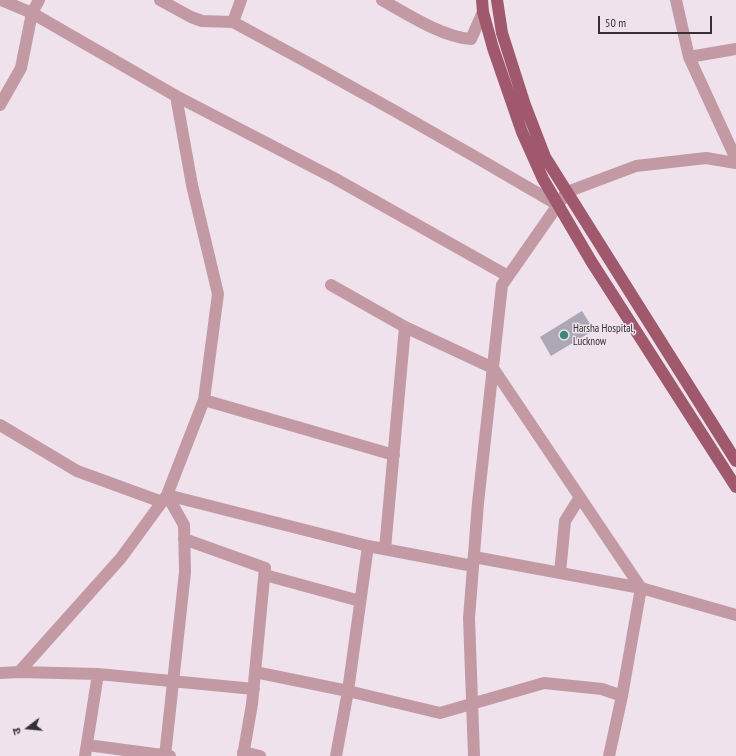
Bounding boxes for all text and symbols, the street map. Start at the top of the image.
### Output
scale bar [600,8,714,34]
text: 50 m [605,15,626,30]
place label: Harsha Hospital, Lucknow [573,322,635,348]
marker: Harsha Hospital, Lucknow [558,329,570,341]
north arrow [8,708,48,748]
text: उ [9,726,24,736]

